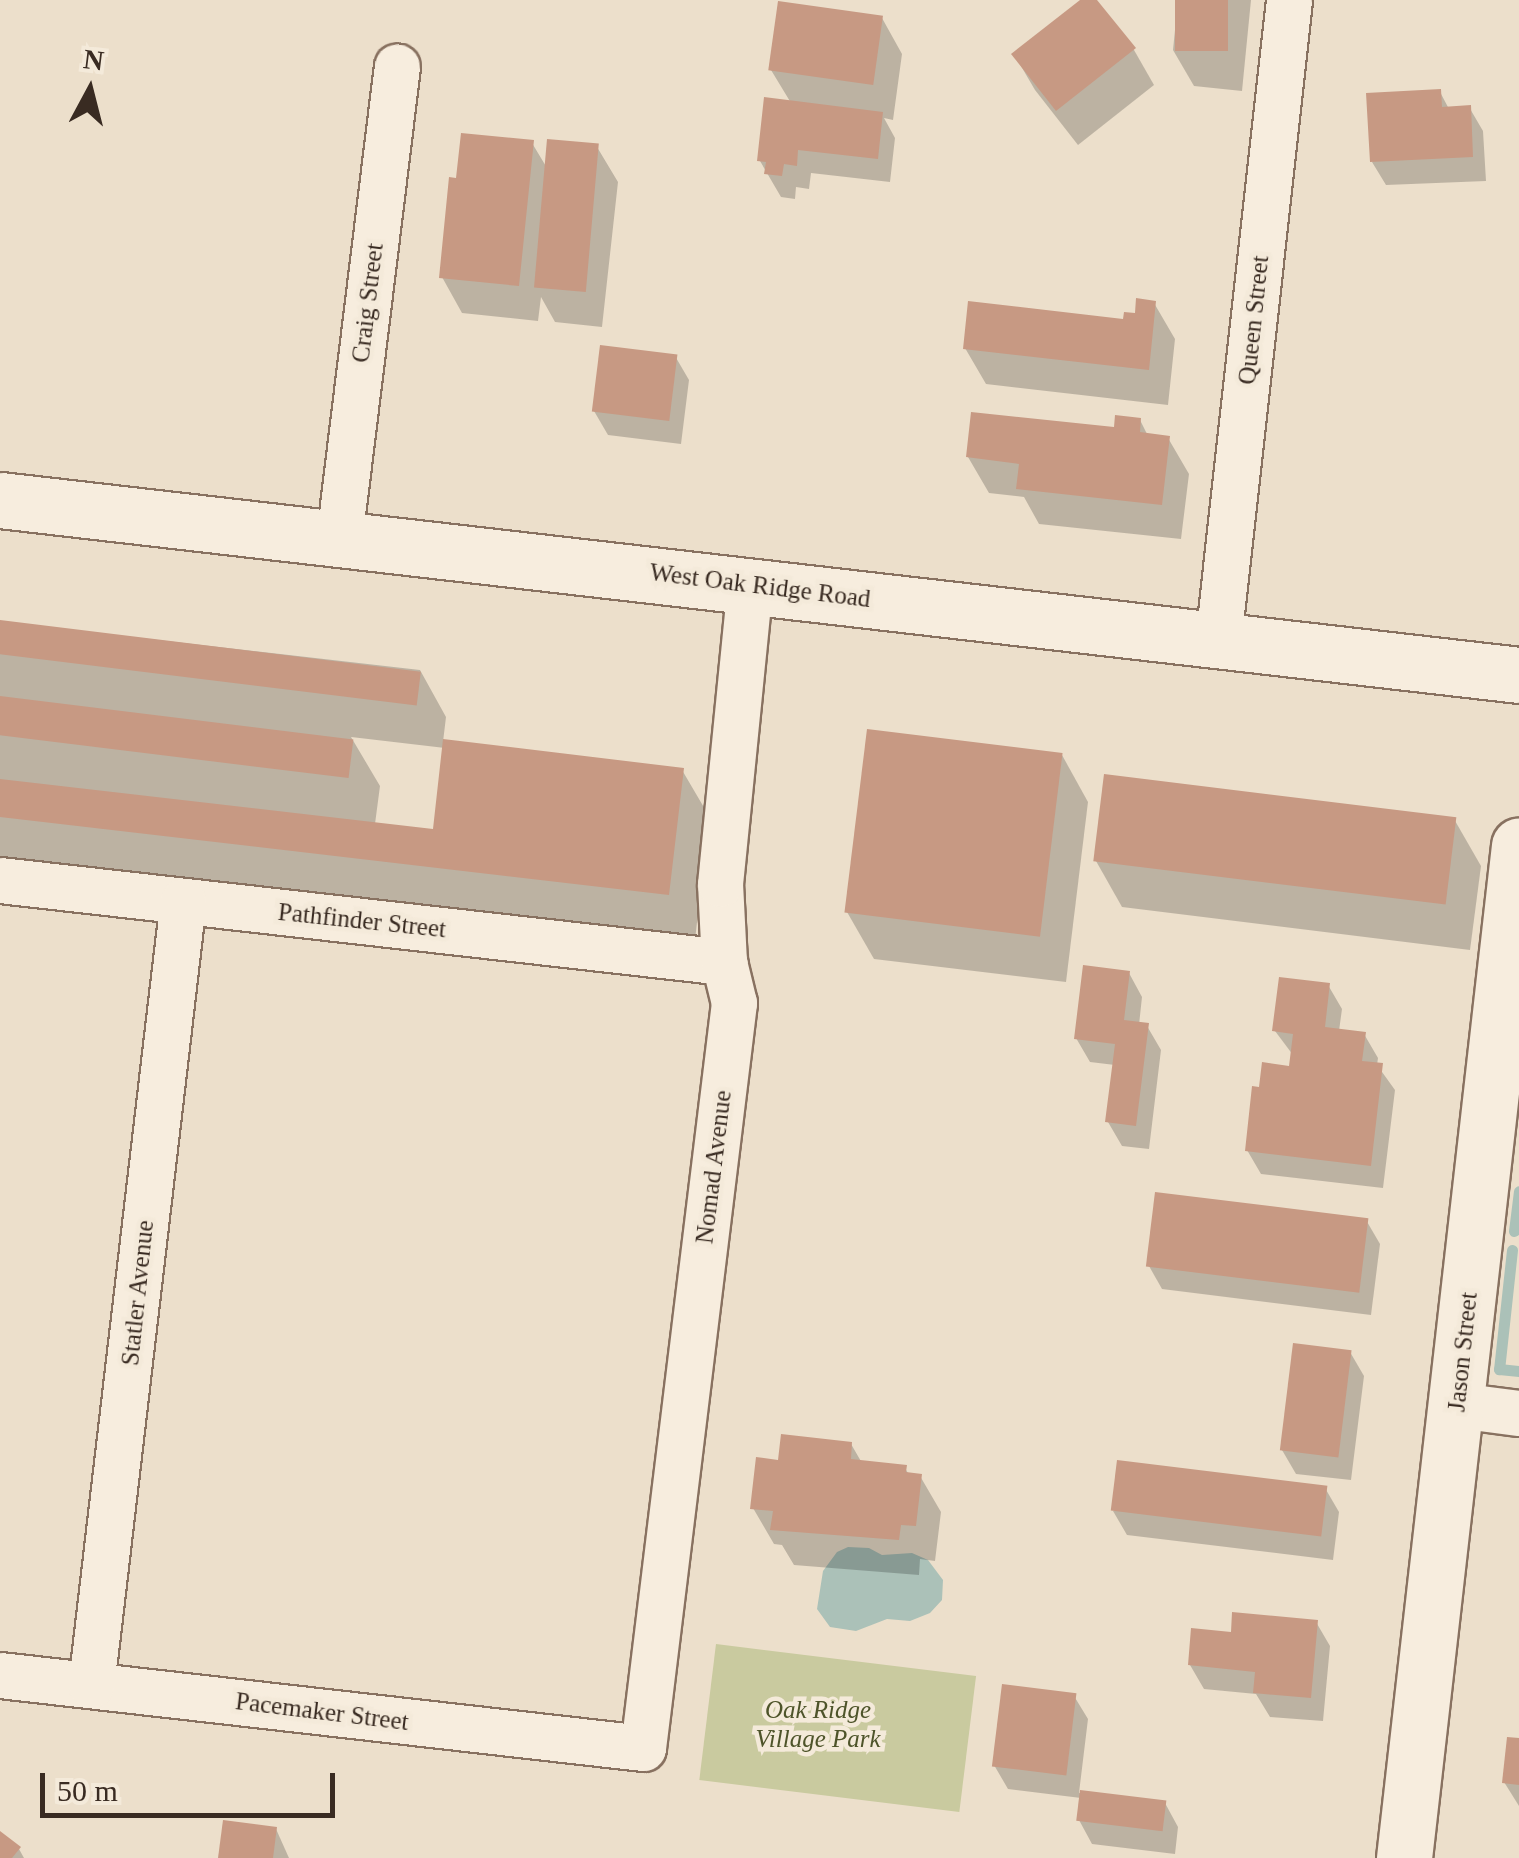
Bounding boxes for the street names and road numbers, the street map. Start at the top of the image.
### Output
street label: Craig Street [346,242,390,364]
street label: Queen Street [1232,254,1276,386]
street label: West Oak Ridge Road [648,558,872,614]
street label: Pathfinder Street [277,897,447,945]
street label: Nomad Avenue [690,1088,738,1246]
street label: Statler Avenue [115,1218,161,1368]
street label: Jason Street [1442,1291,1484,1413]
street label: Pacemaker Street [234,1686,410,1738]

